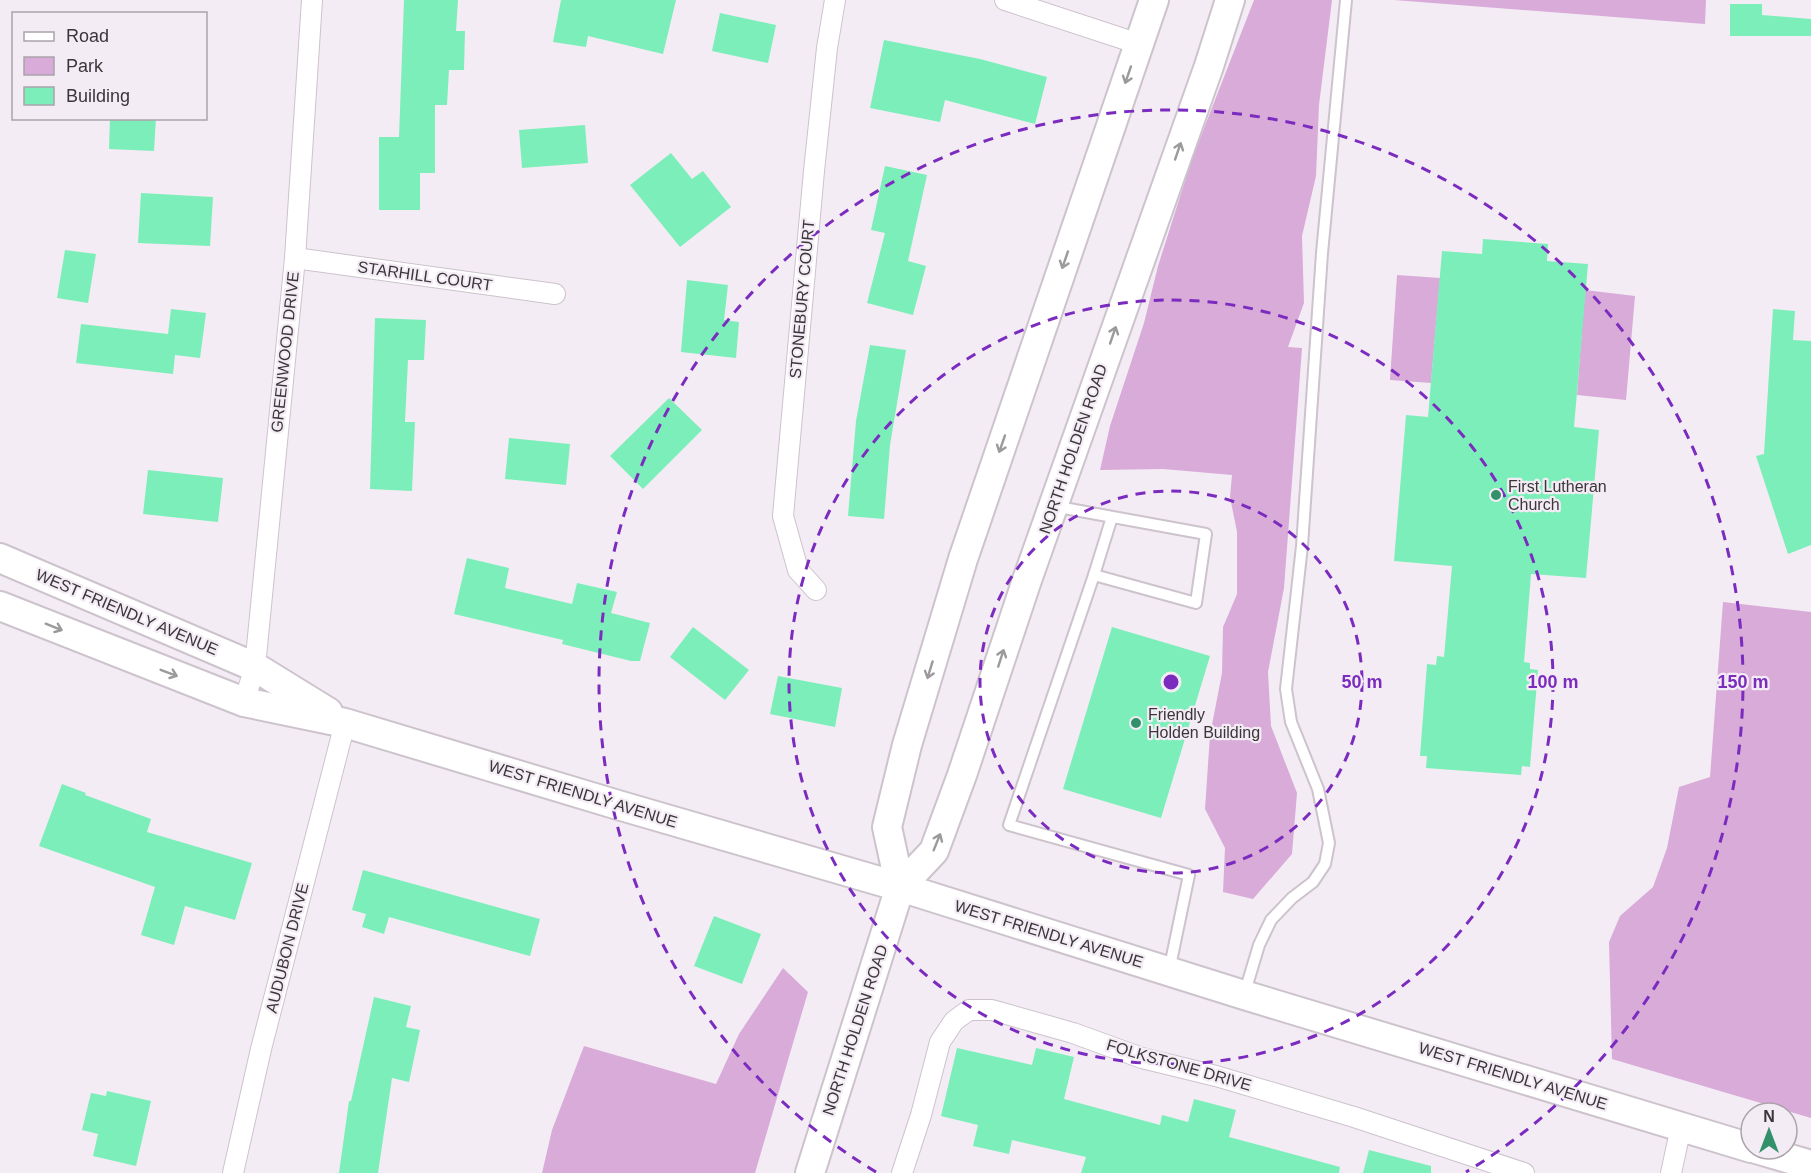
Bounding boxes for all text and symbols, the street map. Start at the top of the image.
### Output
legend [12,12,207,120]
text: Road [66,26,109,46]
text: Park [66,56,104,76]
one-way arrow [1122,65,1133,84]
text: Building [66,86,130,106]
one-way arrow [1174,142,1185,161]
street label: STONEBURY COURT [787,218,817,379]
one-way arrow [1059,250,1070,269]
street label: STARHILL COURT [357,258,494,294]
street label: GREENWOOD DRIVE [268,271,302,433]
one-way arrow [1109,326,1120,345]
street label: NORTH HOLDEN ROAD [1036,362,1110,536]
one-way arrow [996,434,1007,453]
place label: First Lutheran Church [1508,478,1607,513]
marker: First Lutheran Church [1489,488,1503,502]
street label: WEST FRIENDLY AVENUE [33,566,221,658]
one-way arrow [45,623,63,634]
one-way arrow [997,649,1008,668]
one-way arrow [923,660,934,679]
one-way arrow [159,668,178,679]
centre of rings [1161,672,1181,692]
text: 50 m [1341,672,1383,692]
text: 100 m [1527,672,1579,692]
text: 150 m [1717,672,1769,692]
place label: Friendly Holden Building [1148,706,1260,741]
marker: Friendly Holden Building [1129,716,1143,730]
street label: WEST FRIENDLY AVENUE [487,757,679,831]
one-way arrow [932,833,943,852]
street label: AUDUBON DRIVE [263,881,311,1015]
street label: WEST FRIENDLY AVENUE [953,897,1145,971]
street label: NORTH HOLDEN ROAD [819,943,891,1117]
street label: FOLKSTONE DRIVE [1105,1036,1253,1094]
street label: WEST FRIENDLY AVENUE [1417,1039,1609,1113]
north arrow [1739,1101,1799,1161]
text: N [1763,1108,1775,1125]

